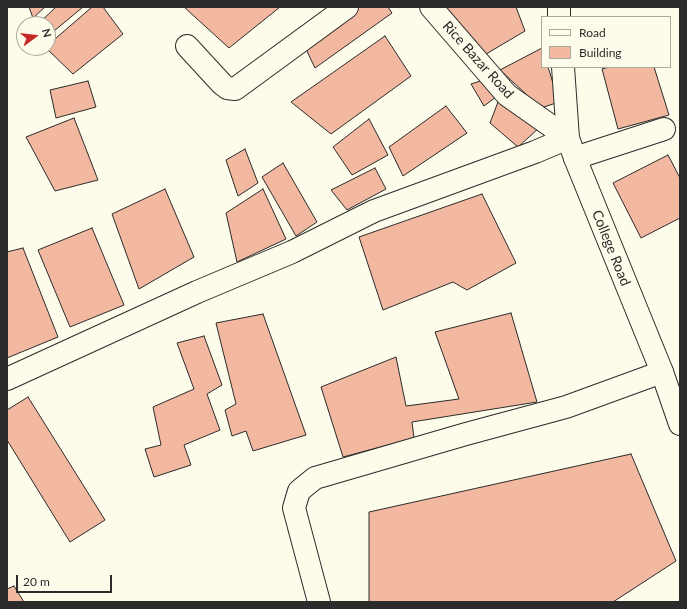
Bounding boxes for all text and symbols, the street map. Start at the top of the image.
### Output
north arrow [16,16,56,56]
legend [541,16,671,68]
street label: Rice Bazar Road [439,18,517,102]
text: Road [579,25,606,40]
text: N [40,27,54,39]
text: Building [579,45,622,60]
street label: College Road [588,208,634,288]
scale bar [18,567,114,593]
text: 20 m [23,574,50,589]

